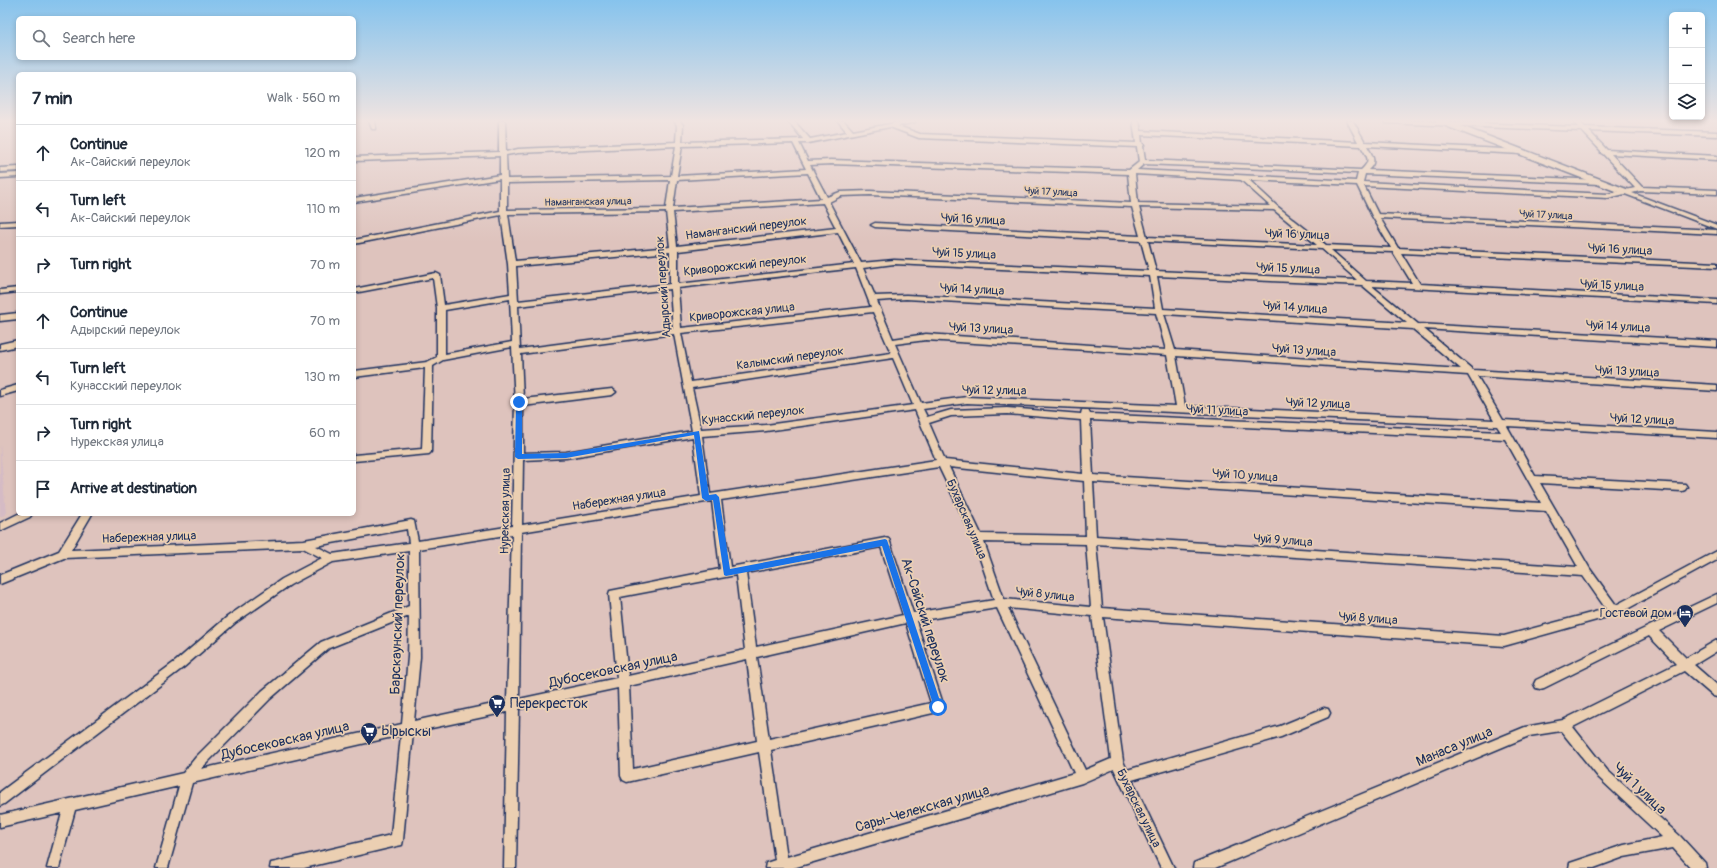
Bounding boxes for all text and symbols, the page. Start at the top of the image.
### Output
map controls [1669,12,1705,120]
button: + [1669,12,1705,48]
search box [16,16,356,60]
icon: search [30,27,52,49]
text: Search here [62,29,135,48]
button: − [1669,48,1705,84]
button: layers [1669,84,1705,120]
text: 7 min [32,88,72,109]
text: Walk · 560 m [267,90,340,106]
text: Continue [70,135,128,154]
icon: ahead [32,142,54,164]
text: 120 m [304,145,340,161]
text: Ак-Сайский переулок [70,154,191,170]
street label: Чуй 17 улица [1024,185,1078,199]
text: Turn left [70,191,126,210]
street label: Наманганская улица [544,195,632,209]
icon: left [32,198,54,220]
text: 110 m [307,201,340,217]
street label: Чуй 17 улица [1519,208,1573,222]
text: Ак-Сайский переулок [70,210,191,226]
street label: Чуй 16 улица [940,210,1006,229]
street label: Наманганский переулок [685,214,808,243]
street label: Чуй 16 улица [1264,226,1330,243]
street label: Адырский переулок [652,236,675,338]
street label: Чуй 16 улица [1587,240,1653,259]
street label: Чуй 15 улица [931,244,997,263]
street label: Криворожский переулок [683,252,807,279]
icon: right [32,254,54,276]
text: Turn right [70,255,131,274]
text: 70 m [310,257,340,273]
street label: Чуй 15 улица [1255,259,1321,278]
street label: Чуй 15 улица [1579,276,1645,295]
street label: Чуй 14 улица [939,280,1005,299]
street label: Чуй 14 улица [1262,298,1328,317]
street label: Криворожская улица [689,299,796,325]
text: Continue [70,303,128,322]
icon: ahead [32,310,54,332]
text: 70 m [310,313,340,329]
street label: Чуй 14 улица [1585,317,1651,336]
street label: Чуй 13 улица [948,319,1014,338]
text: Адырский переулок [70,322,181,338]
street label: Чуй 13 улица [1271,341,1337,360]
street label: Калымский переулок [736,344,845,373]
text: Turn left [70,359,126,378]
street label: Чуй 13 улица [1594,362,1660,381]
icon: left [32,366,54,388]
text: 130 m [304,369,340,385]
text: Кунасский переулок [70,378,182,394]
street label: Чуй 12 улица [962,382,1027,399]
route end [510,393,528,411]
street label: Чуй 12 улица [1285,395,1351,412]
street label: Чуй 11 улица [1185,401,1249,420]
street label: Кунасский переулок [701,403,805,428]
street label: Чуй 12 улица [1609,410,1675,429]
text: Turn right [70,415,131,434]
icon: right [32,422,54,444]
text: 60 m [309,425,340,441]
text: Нурекская улица [70,434,164,450]
street label: Чуй 10 улица [1211,466,1279,485]
street label: Нурекская улица [497,467,514,554]
street label: Бухарская улица [943,477,990,562]
icon: arrive [32,478,54,500]
text: Arrive at destination [70,479,197,498]
street label: Набережная улица [571,485,667,514]
street label: Набережная улица [101,528,197,547]
street label: Чуй 9 улица [1253,531,1314,550]
street label: Барскаунский переулок [387,553,408,695]
street label: Ак-Сайский переулок [897,556,954,685]
street label: Чуй 8 улица [1015,584,1076,605]
hotel icon: Гостевой дом [1675,603,1695,628]
place label: Гостевой дом [1600,606,1672,621]
street label: Чуй 8 улица [1338,609,1398,628]
street label: Дубосековская улица [546,648,679,692]
supermarket icon: Перекресток [487,693,507,718]
place label: Перекресток [510,695,588,712]
route start [929,698,947,716]
street label: Дубосековская улица [218,717,351,764]
supermarket icon: Ырыскы [359,721,379,746]
place label: Ырыскы [382,723,431,740]
street label: Манаса улица [1413,723,1495,770]
street label: Чуй 1 улица [1609,759,1670,818]
street label: Бухарская улица [1113,766,1164,850]
street label: Сары-Челекская улица [853,781,991,836]

